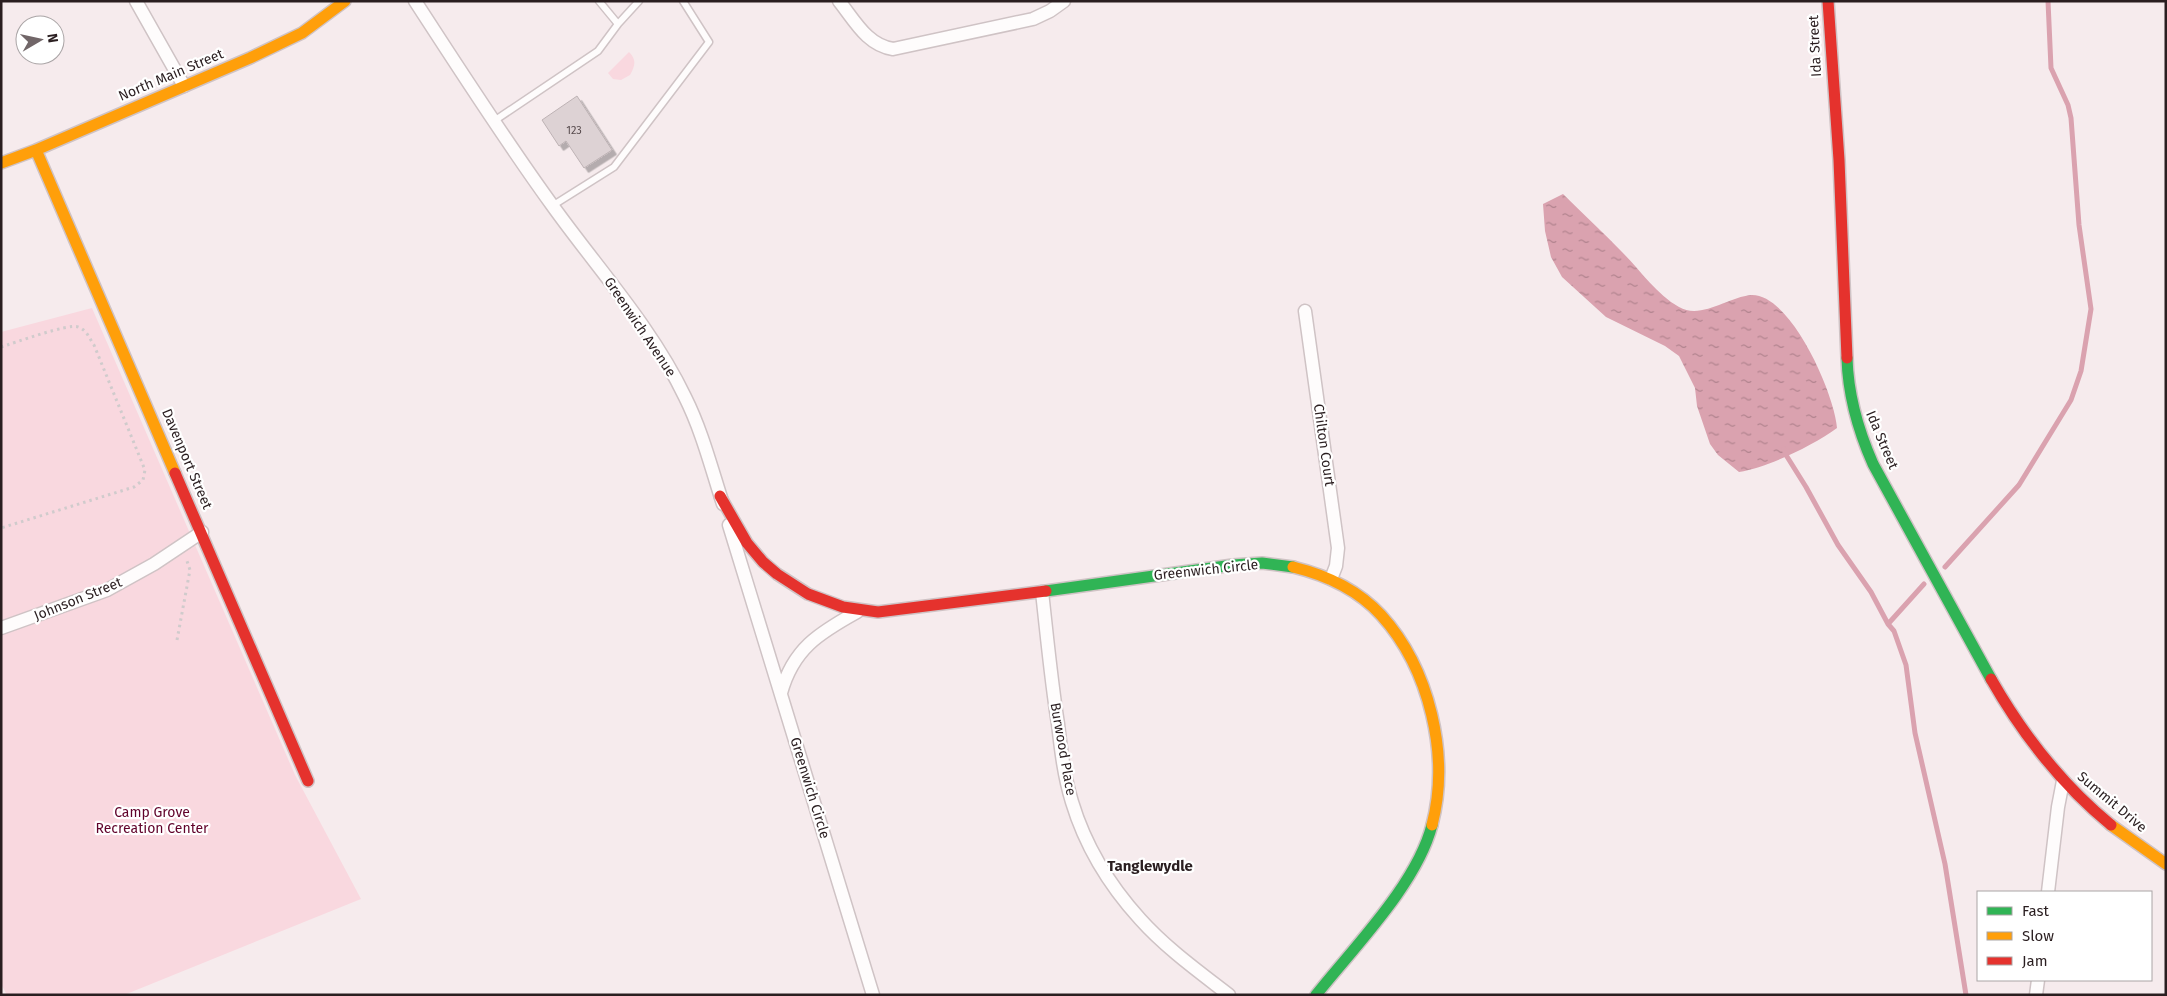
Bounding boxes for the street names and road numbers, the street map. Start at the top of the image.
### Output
street label: Ida Street [1805,14,1825,77]
street label: North Main Street [116,45,227,105]
street label: Greenwich Avenue [600,274,680,380]
street label: Chilton Court [1310,403,1338,488]
street label: Davenport Street [158,406,216,513]
street label: Ida Street [1862,408,1902,473]
street label: Greenwich Circle [1153,556,1259,584]
street label: Johnson Street [31,573,125,624]
street label: Burwood Place [1046,701,1080,797]
street label: Greenwich Circle [787,735,833,841]
street label: Summit Drive [2074,768,2150,836]

